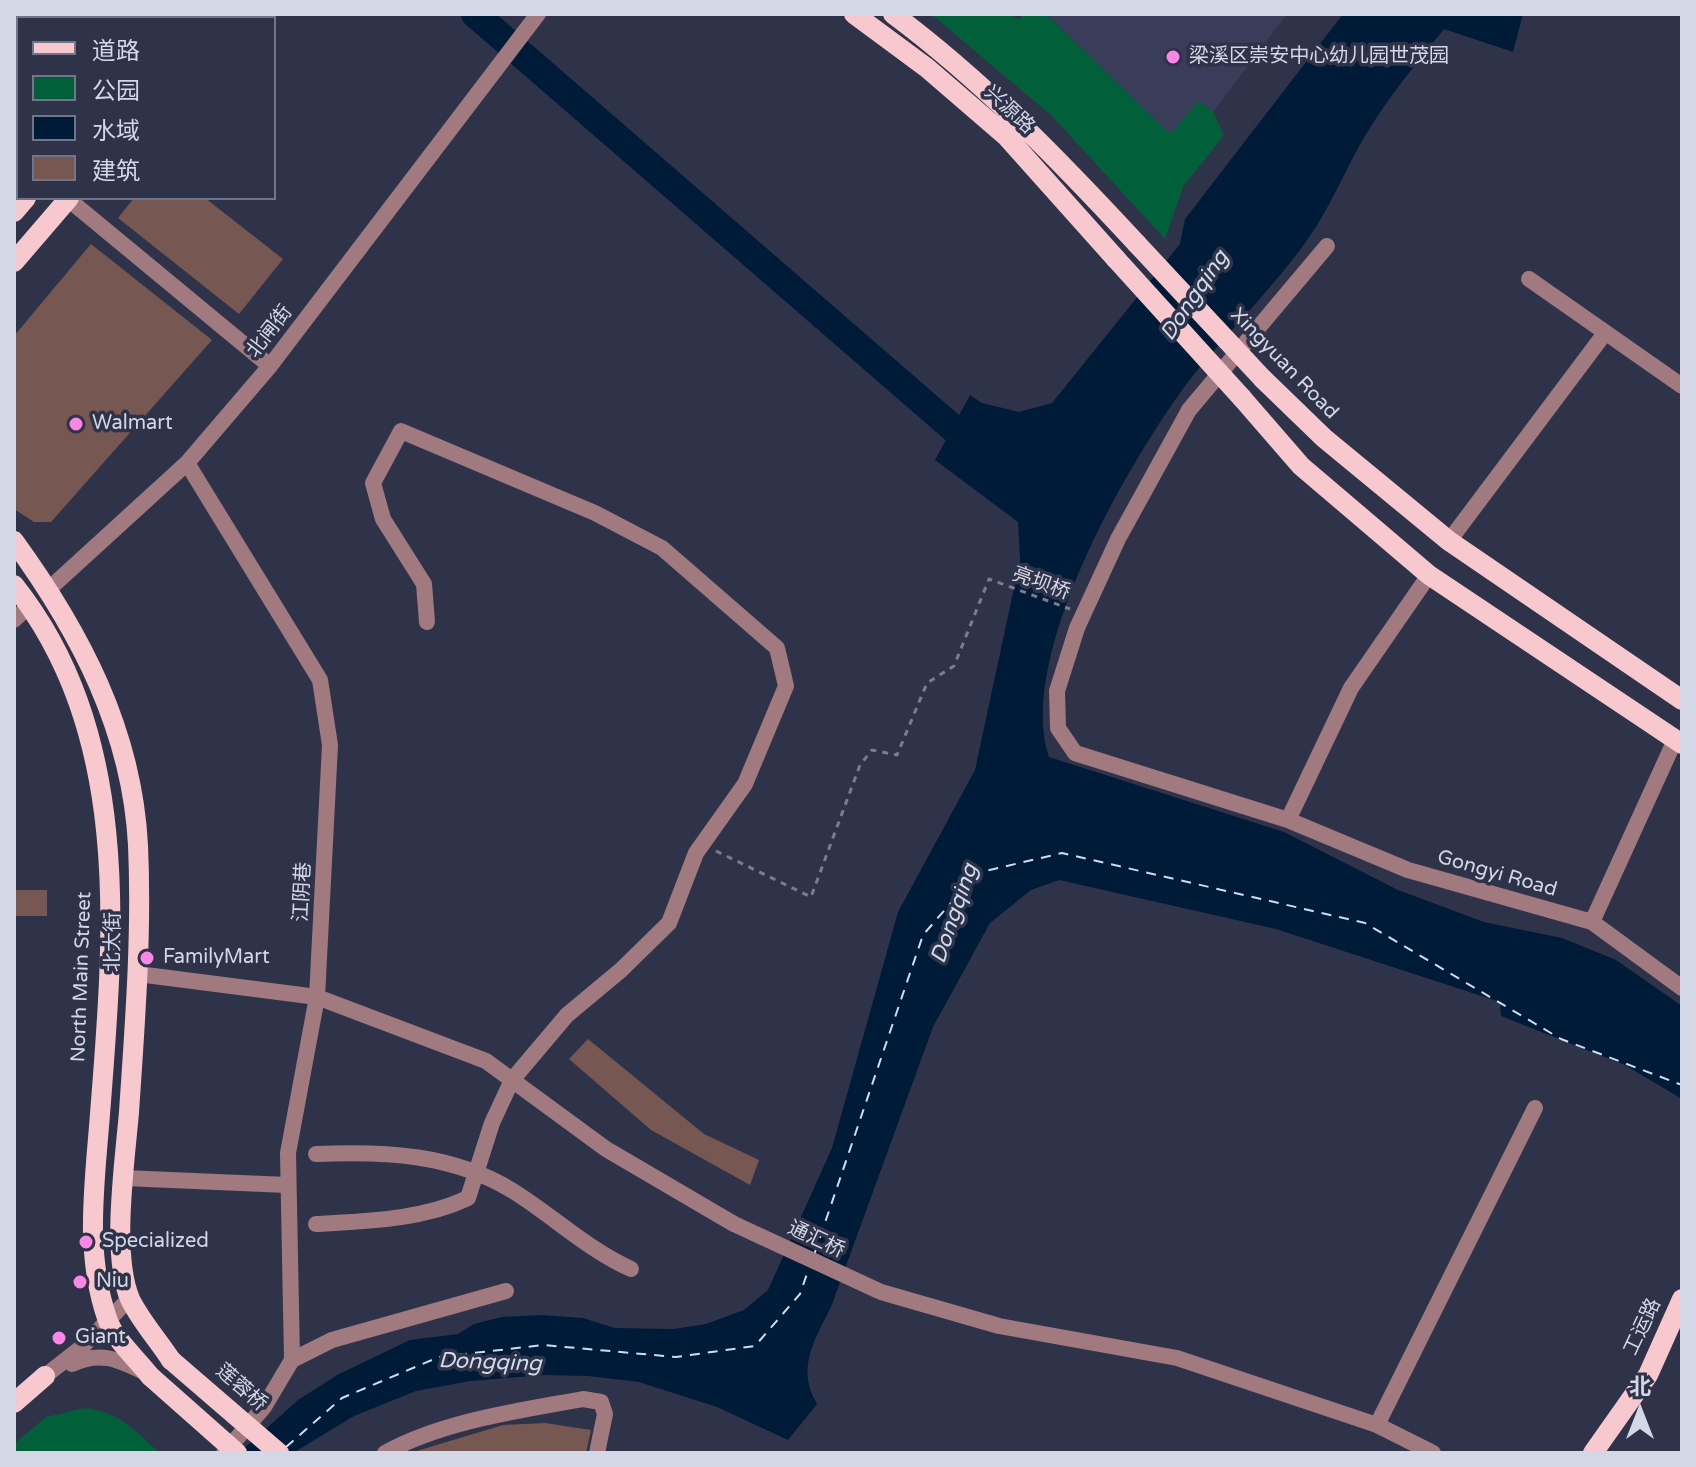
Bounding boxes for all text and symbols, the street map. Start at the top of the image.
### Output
legend [16,16,276,200]
text: 道路 [92,37,140,66]
place label: 梁溪区崇安中心幼儿园世茂园 [1189,45,1449,69]
marker: 梁溪区崇安中心幼儿园世茂园 [1164,48,1182,66]
text: 公园 [92,77,140,106]
street label: 兴源路 [979,81,1039,139]
text: 水域 [92,117,140,146]
text: 建筑 [92,157,140,186]
water label: Dongqing [1155,246,1235,346]
street label: 北闸街 [242,301,298,363]
street label: Xingyuan Road [1225,304,1343,424]
place label: Walmart [92,412,173,436]
marker: Walmart [67,415,85,433]
street label: 亮坝桥 [1009,562,1073,606]
street label: Gongyi Road [1434,845,1560,903]
street label: 江阴巷 [289,861,317,923]
water label: Dongqing [926,861,984,967]
street label: North Main Street [67,891,97,1063]
street label: 北大街 [102,912,126,972]
place label: FamilyMart [163,946,270,970]
marker: FamilyMart [138,949,156,967]
street label: 通汇桥 [784,1216,848,1264]
place label: Specialized [102,1230,209,1254]
marker: Specialized [77,1233,95,1251]
place label: Niu [96,1270,129,1294]
marker: Niu [71,1273,89,1291]
street label: 工运路 [1619,1295,1667,1359]
place label: Giant [75,1326,126,1350]
marker: Giant [50,1329,68,1347]
water label: Dongqing [438,1348,542,1378]
street label: 莲蓉桥 [210,1359,272,1417]
north arrow [1600,1371,1680,1451]
text: 北 [1629,1374,1651,1400]

